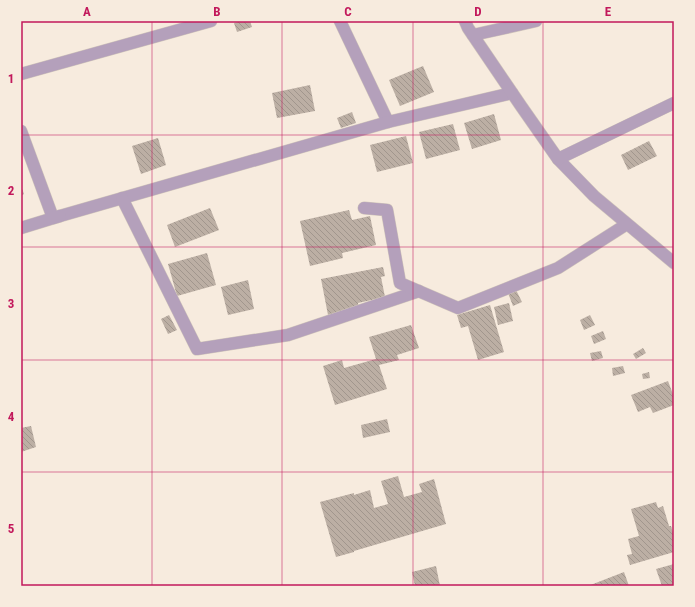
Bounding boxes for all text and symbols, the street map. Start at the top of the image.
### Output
text: A [83,4,91,19]
text: B [213,4,221,19]
text: C [344,4,352,19]
text: D [474,4,482,19]
text: E [605,4,612,19]
text: 1 [8,71,14,86]
text: 2 [8,183,15,198]
text: 3 [8,296,14,311]
text: 4 [8,409,15,424]
text: 5 [8,521,15,536]

